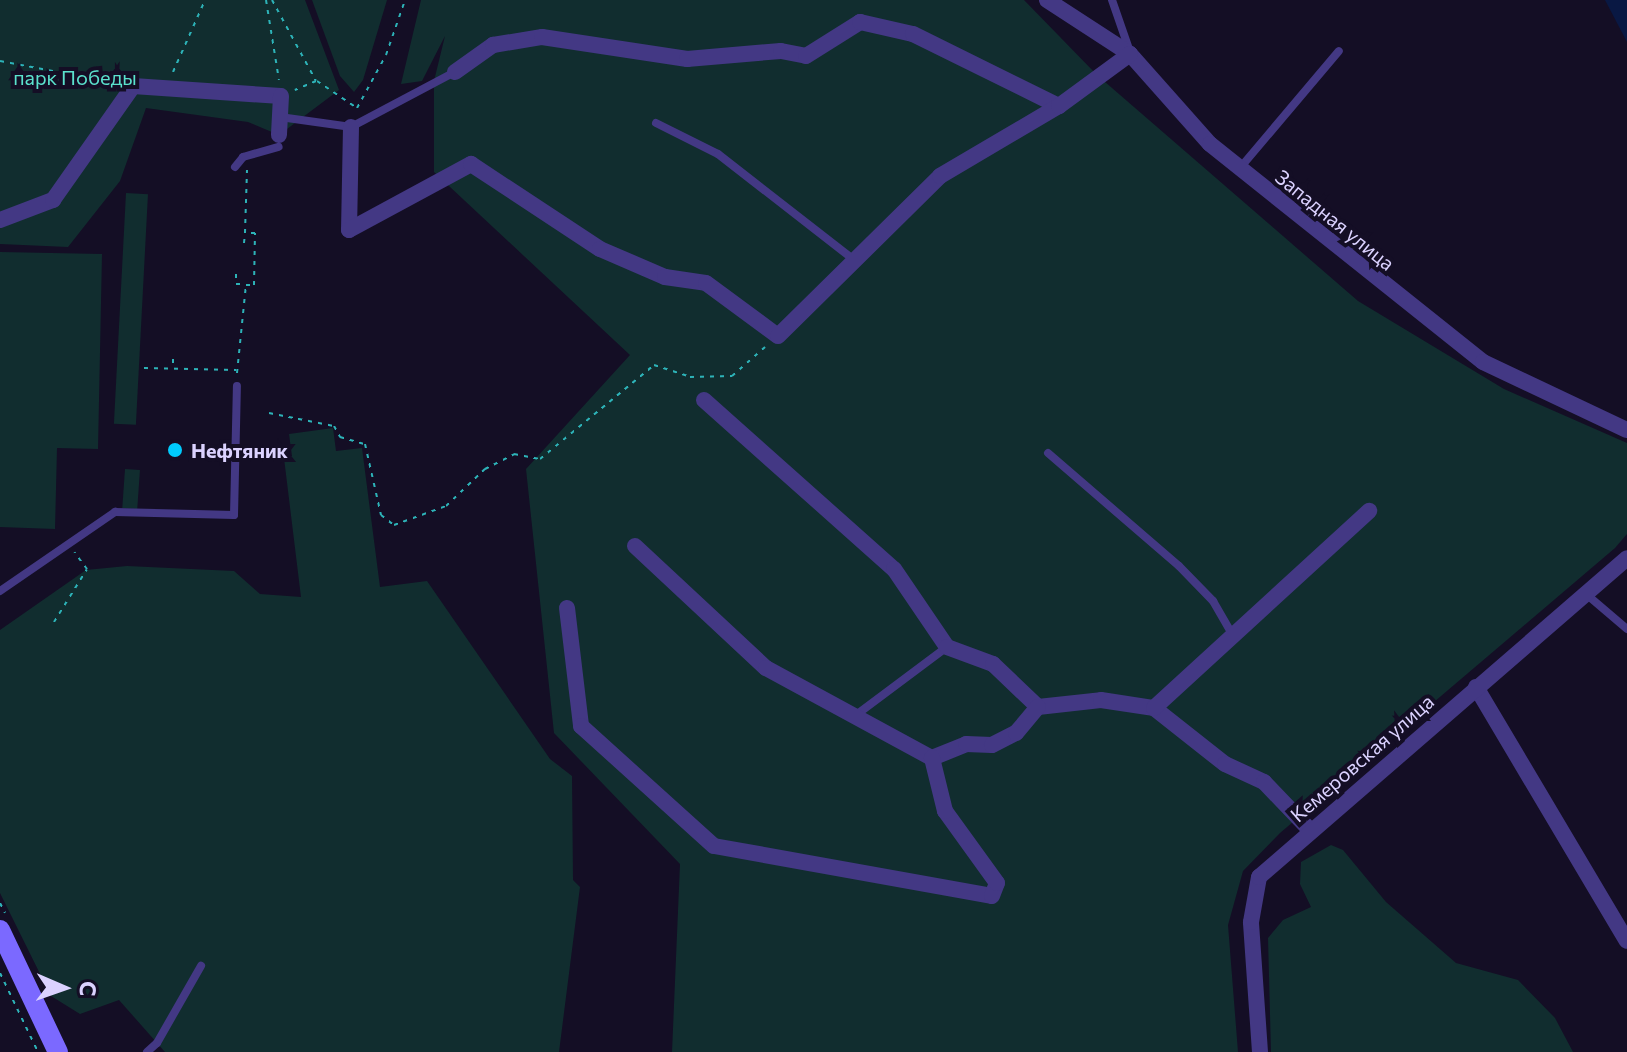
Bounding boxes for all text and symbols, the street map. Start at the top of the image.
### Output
park label: парк Победы [13,65,137,89]
street label: Западная улица [1271,165,1399,275]
place label: Нефтяник [191,438,288,462]
marker: Нефтяник [166,441,184,459]
street label: Кемеровская улица [1285,689,1439,827]
north arrow [24,948,104,1028]
text: С [75,981,102,997]

